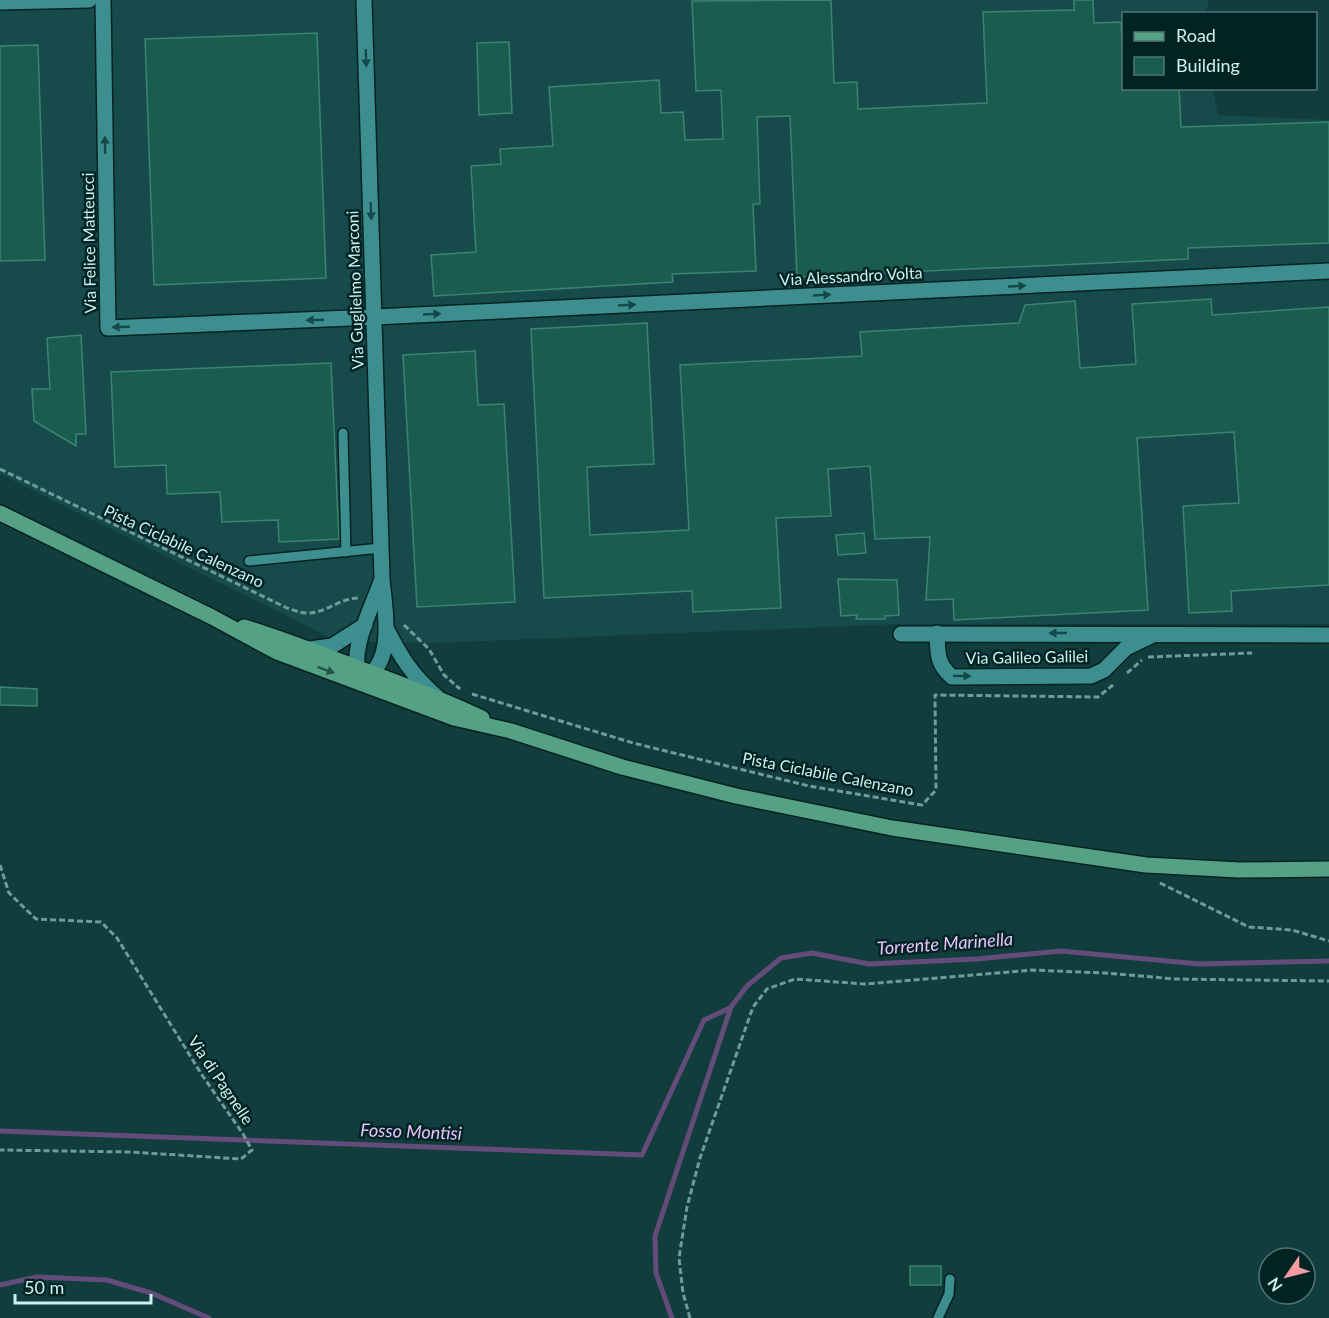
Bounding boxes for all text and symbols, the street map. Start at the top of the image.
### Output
legend [1122,12,1317,90]
text: Road [1176,24,1216,46]
one-way arrow [361,49,371,68]
text: Building [1176,54,1240,76]
one-way arrow [100,136,110,155]
street label: Via Felice Matteucci [78,172,99,314]
one-way arrow [366,201,375,220]
street label: Via Guglielmo Marconi [342,210,367,370]
street label: Via Alessandro Volta [779,262,923,289]
one-way arrow [1007,281,1026,290]
one-way arrow [812,291,831,300]
one-way arrow [618,300,637,309]
one-way arrow [423,310,442,319]
one-way arrow [306,315,325,324]
one-way arrow [111,323,130,332]
street label: Pista Ciclabile Calenzano [101,500,267,591]
one-way arrow [1048,628,1067,638]
street label: Via Galileo Galilei [966,646,1088,667]
one-way arrow [317,666,335,675]
one-way arrow [953,671,972,681]
street label: Pista Ciclabile Calenzano [741,748,915,799]
water label: Torrente Marinella [876,927,1014,959]
street label: Via di Pagnelle [185,1032,258,1128]
water label: Fosso Montisi [360,1118,462,1144]
north arrow [1257,1246,1317,1306]
scale bar [15,1267,152,1305]
text: N [1263,1274,1286,1295]
text: 50 m [24,1276,64,1298]

